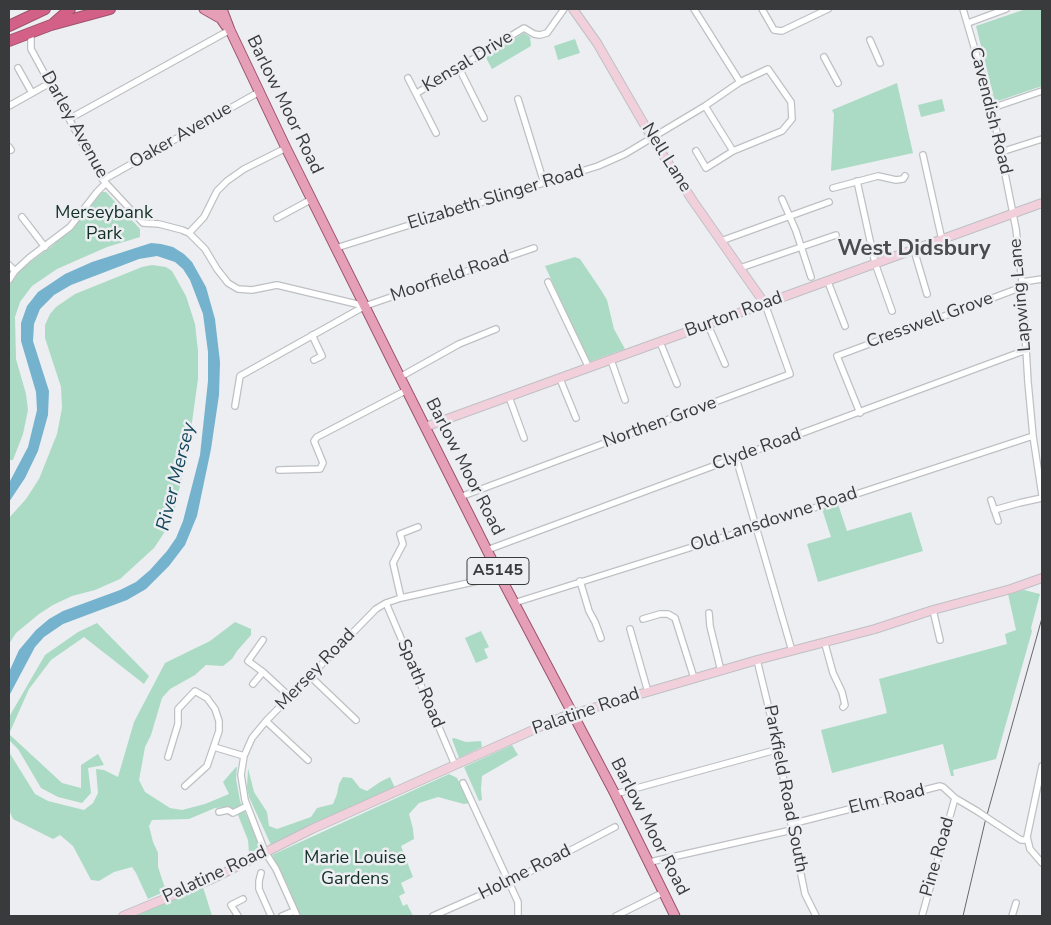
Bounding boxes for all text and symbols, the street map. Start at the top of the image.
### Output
street label: Kensal Drive [419,27,517,97]
street label: Barlow Moor Road [241,32,327,178]
street label: Cavendish Road [964,45,1016,177]
street label: Darley Avenue [36,68,112,182]
street label: Oaker Avenue [126,98,236,174]
street label: Nell Lane [636,120,696,196]
street label: Elizabeth Slinger Road [405,161,587,235]
park label: Merseybank Park [55,203,153,245]
district label: West Didsbury [837,237,991,263]
street label: Lapwing Lane [1005,238,1037,352]
street label: Moorfield Road [388,247,512,307]
street label: Burton Road [682,287,786,343]
street label: Cresswell Grove [864,288,996,354]
street label: Northen Grove [600,392,720,454]
street label: Barlow Moor Road [420,395,508,539]
water label: River Mersey [153,421,201,533]
street label: Clyde Road [710,424,804,476]
street label: Old Lansdowne Road [688,483,860,557]
road number: A5145 [467,558,529,584]
street label: Mersey Road [272,625,360,715]
street label: Spath Road [392,636,448,732]
street label: Palatine Road [529,684,643,740]
street label: Parkfield Road South [758,703,812,875]
street label: Barlow Moor Road [605,755,693,899]
street label: Elm Road [847,780,927,820]
street label: Pine Road [916,815,960,899]
street label: Holme Road [475,841,575,905]
street label: Palatine Road [160,842,270,908]
park label: Marie Louise Gardens [304,848,406,891]

